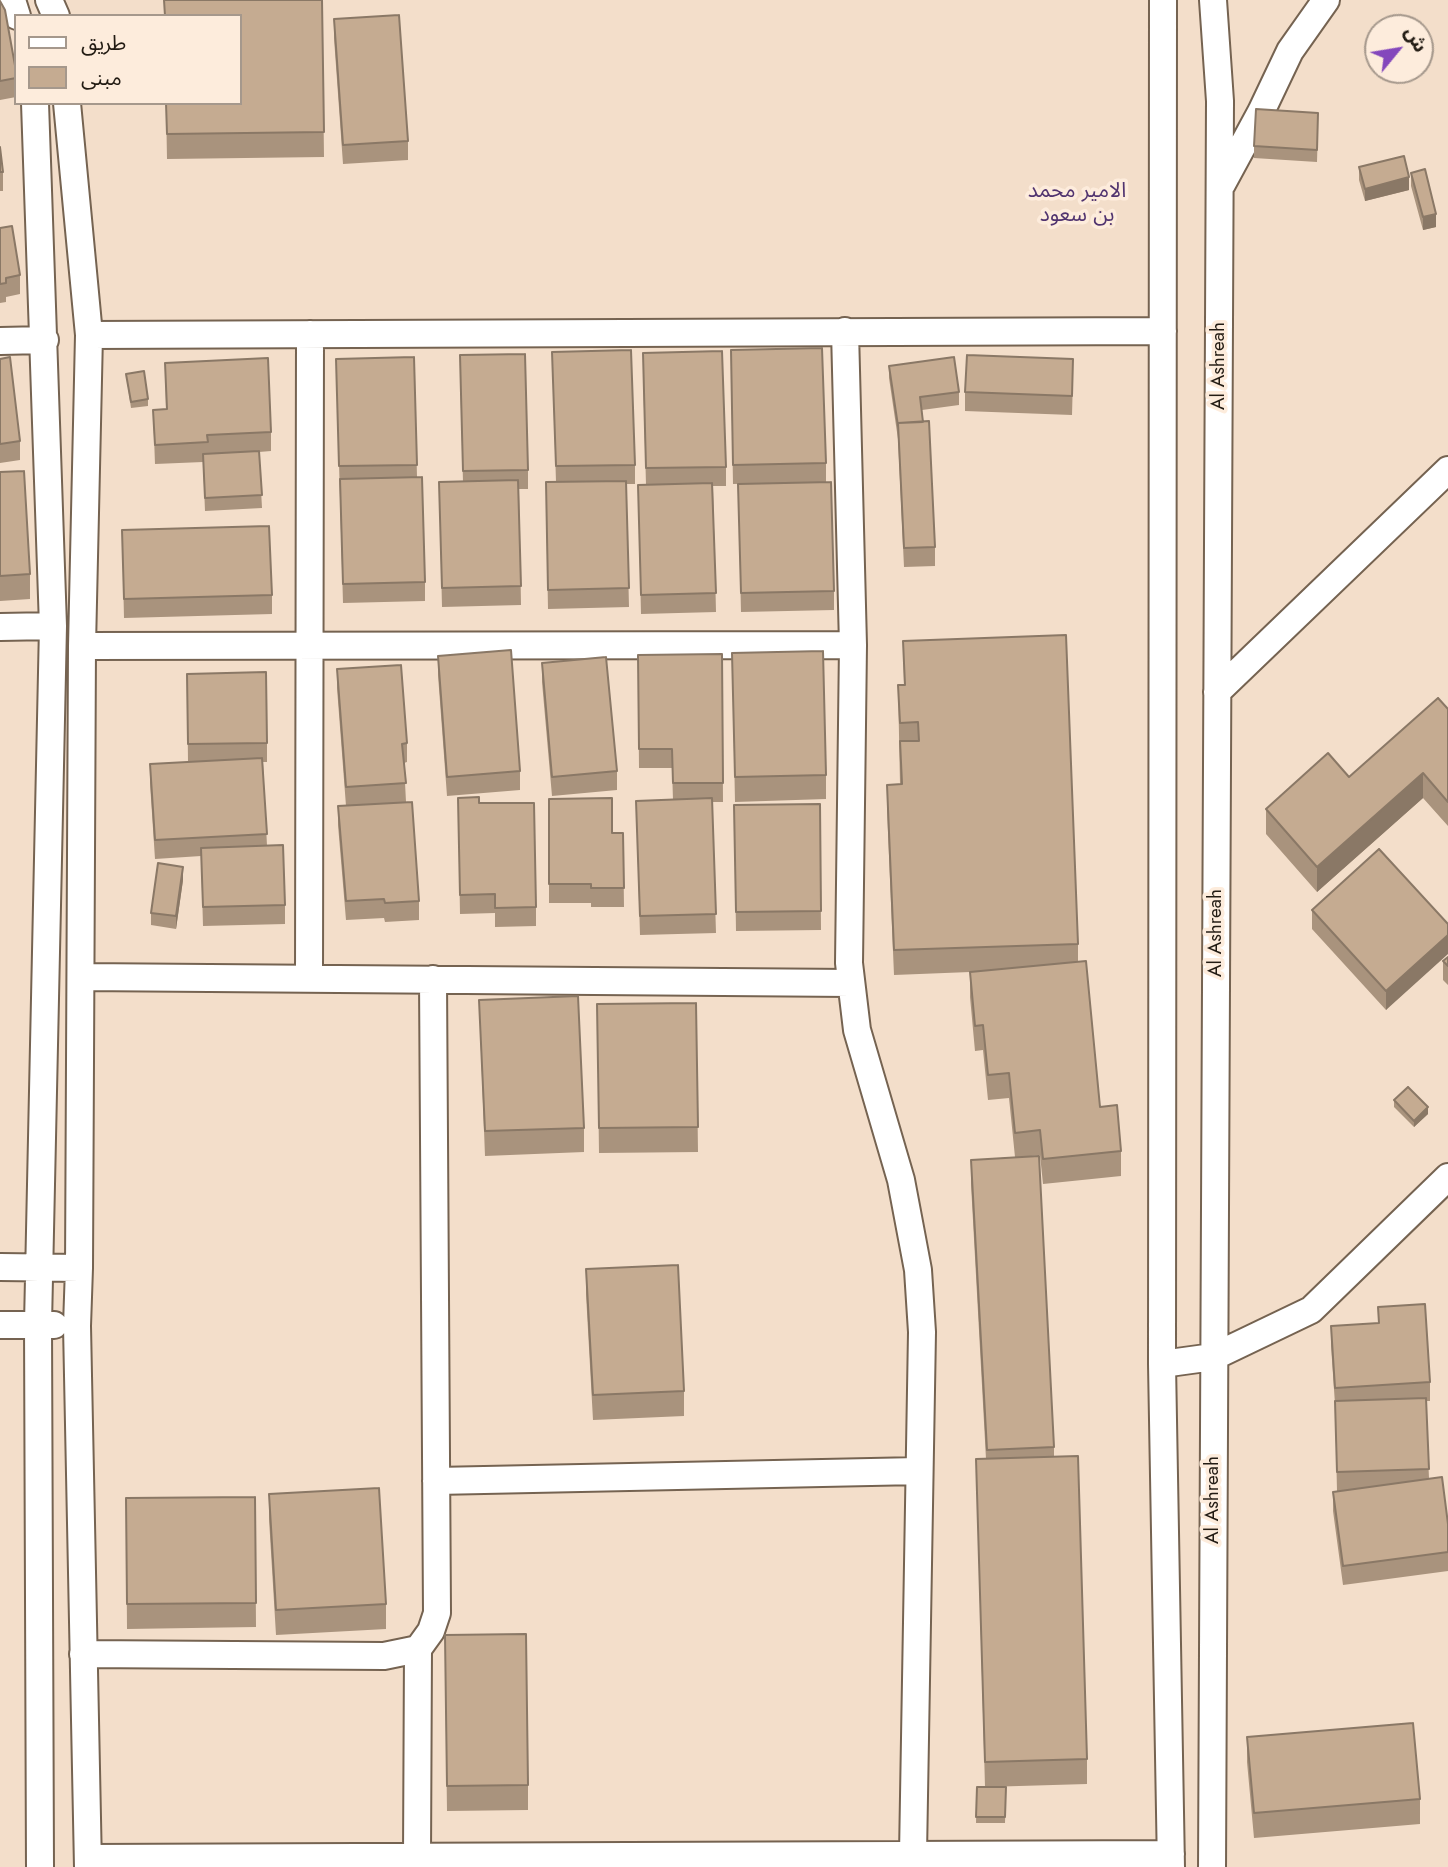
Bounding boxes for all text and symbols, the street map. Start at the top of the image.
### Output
legend [14,14,242,105]
north arrow [1364,14,1434,84]
text: ش [1398,21,1434,57]
text: طريق [81,28,126,58]
text: مبنى [81,63,122,93]
district label: الامير محمد بن سعود [1028,179,1126,229]
street label: Al Ashreah [1208,322,1230,410]
street label: Al Ashreah [1205,889,1227,977]
street label: Al Ashreah [1202,1456,1224,1544]

